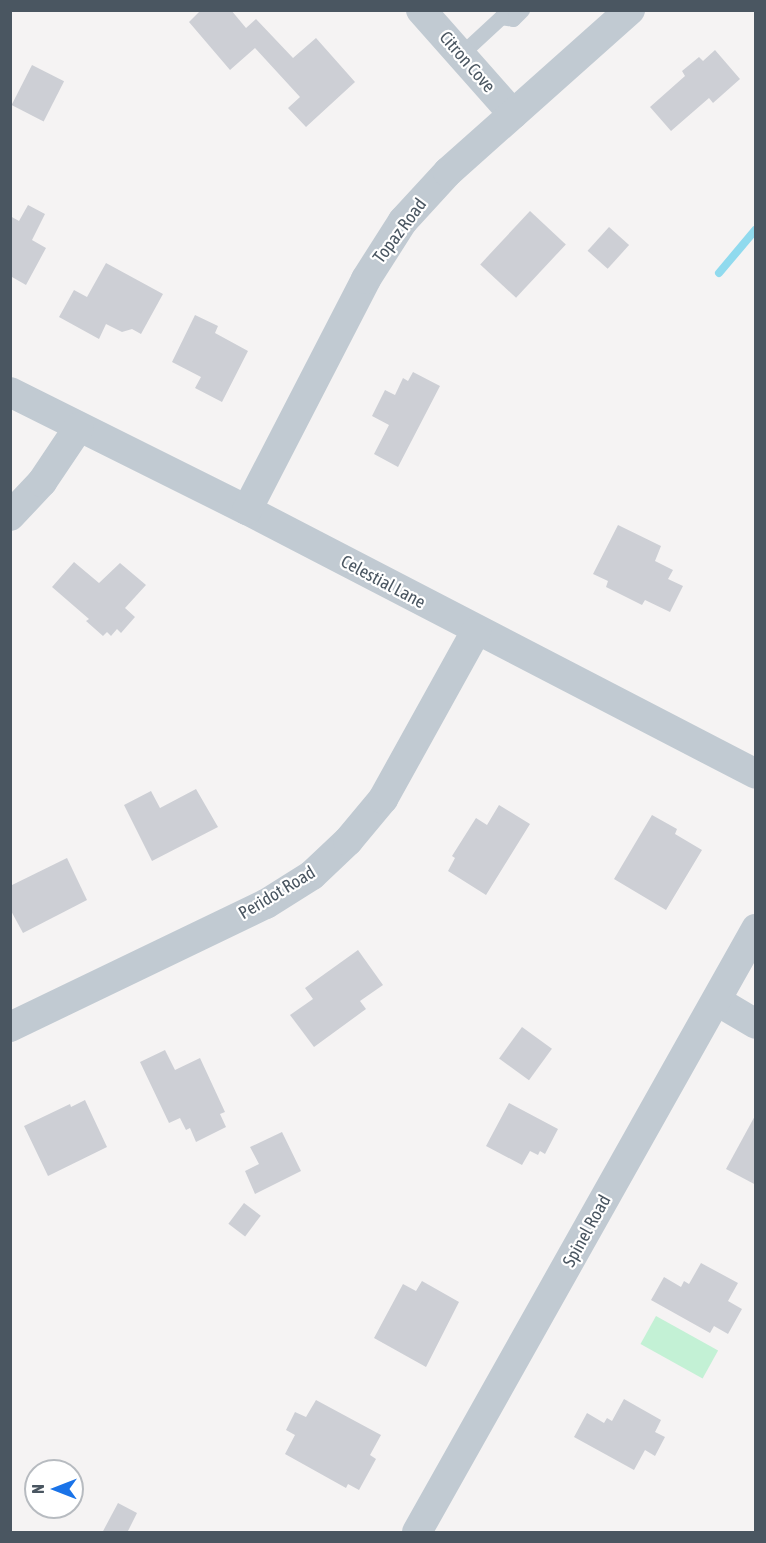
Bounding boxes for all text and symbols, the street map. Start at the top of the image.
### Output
street label: Citron Cove [435,27,499,97]
street label: Topaz Road [369,194,431,268]
street label: Celestial Lane [337,551,429,613]
street label: Peridot Road [235,862,319,924]
street label: Spinel Road [558,1191,616,1271]
north arrow [24,1459,84,1519]
text: N [29,1484,47,1494]

